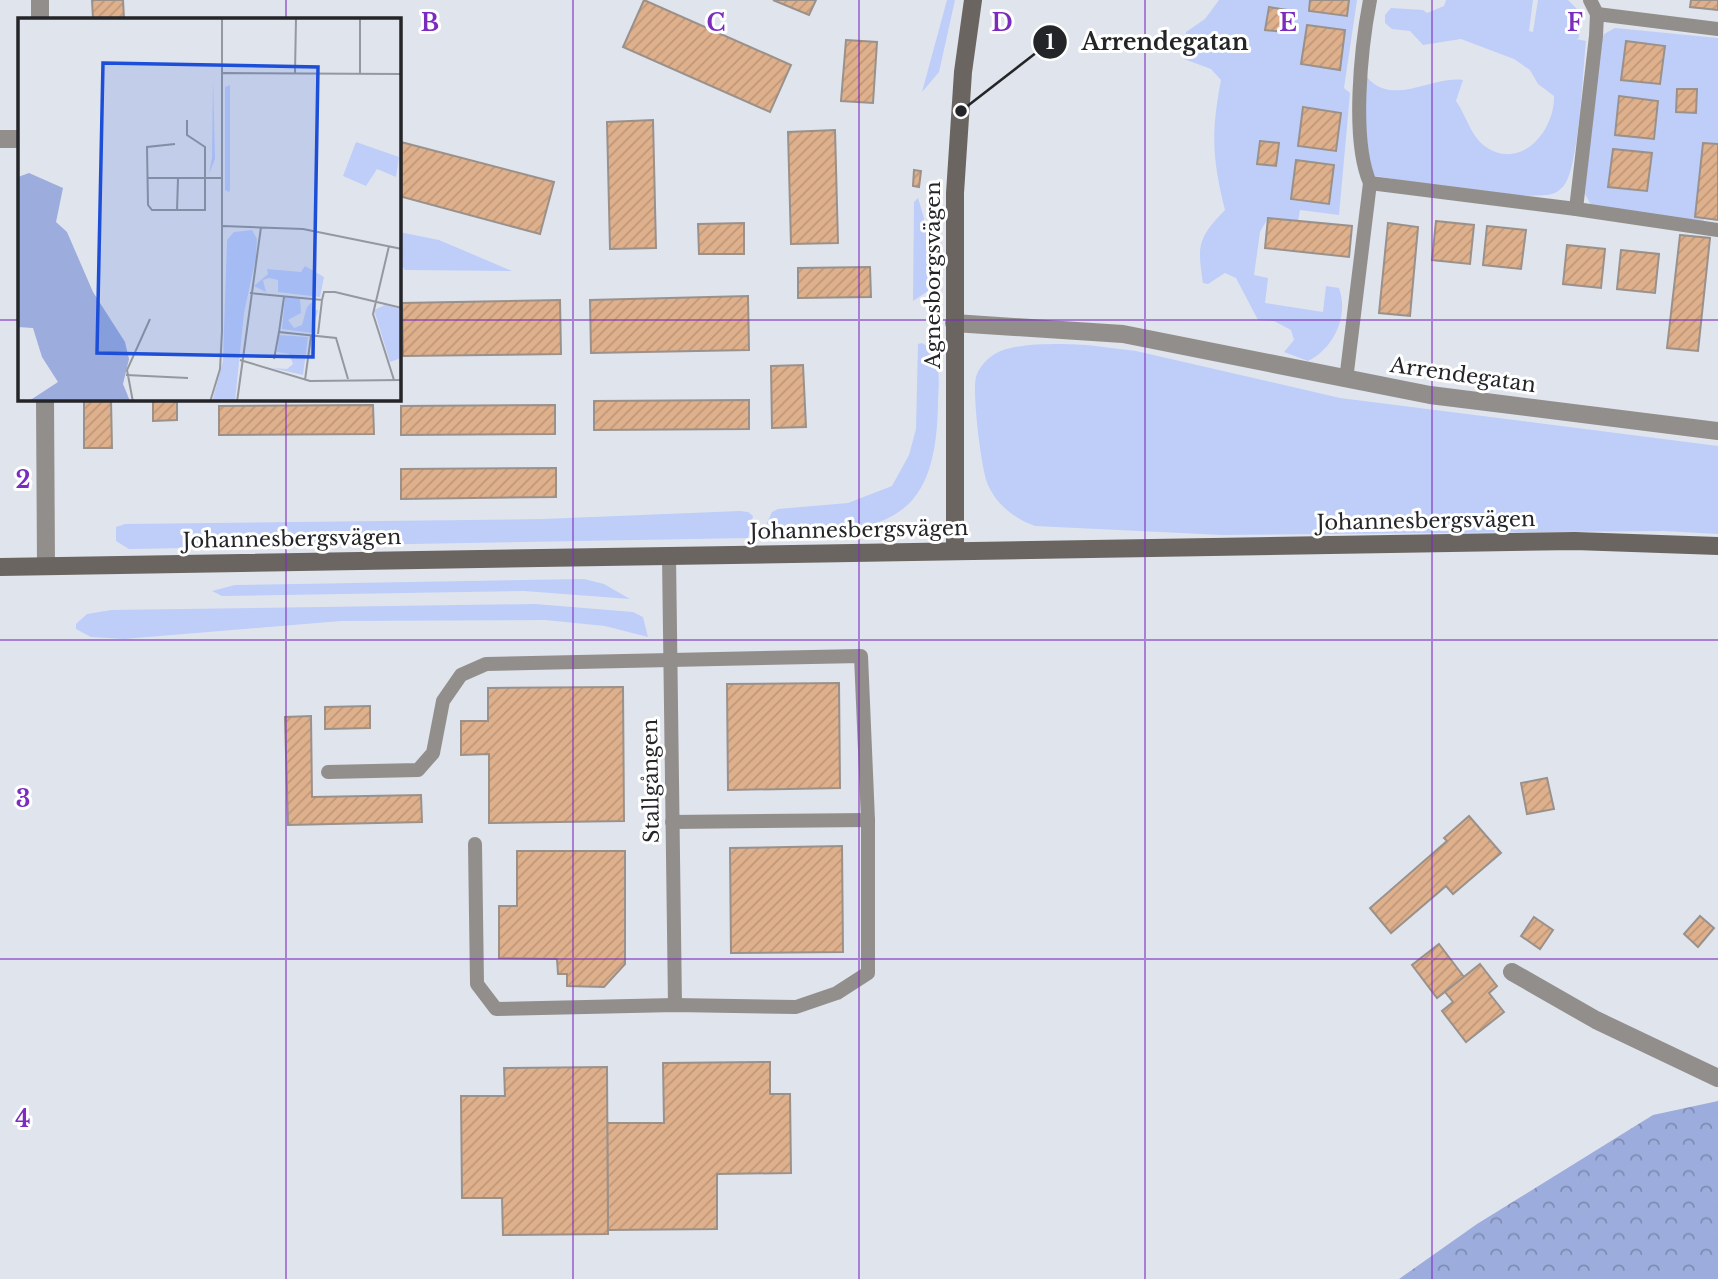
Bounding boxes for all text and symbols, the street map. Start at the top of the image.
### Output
text: B [421,9,439,37]
text: C [707,9,725,37]
text: D [991,9,1013,37]
text: E [1279,9,1297,37]
text: F [1567,9,1583,37]
inset map [18,18,401,401]
callout: Arrendegatan [1032,20,1262,64]
text: Arrendegatan [1081,28,1249,56]
text: 1 [1045,29,1055,55]
street label: Agnesborgsvägen [920,181,946,370]
street label: Arrendegatan [1387,352,1538,398]
text: 2 [16,466,30,494]
street label: Johannesbergsvägen [1313,506,1536,536]
street label: Johannesbergsvägen [746,515,969,545]
street label: Johannesbergsvägen [179,524,402,554]
street label: Stallgången [637,719,665,843]
text: 3 [16,785,30,813]
text: 4 [15,1105,31,1133]

